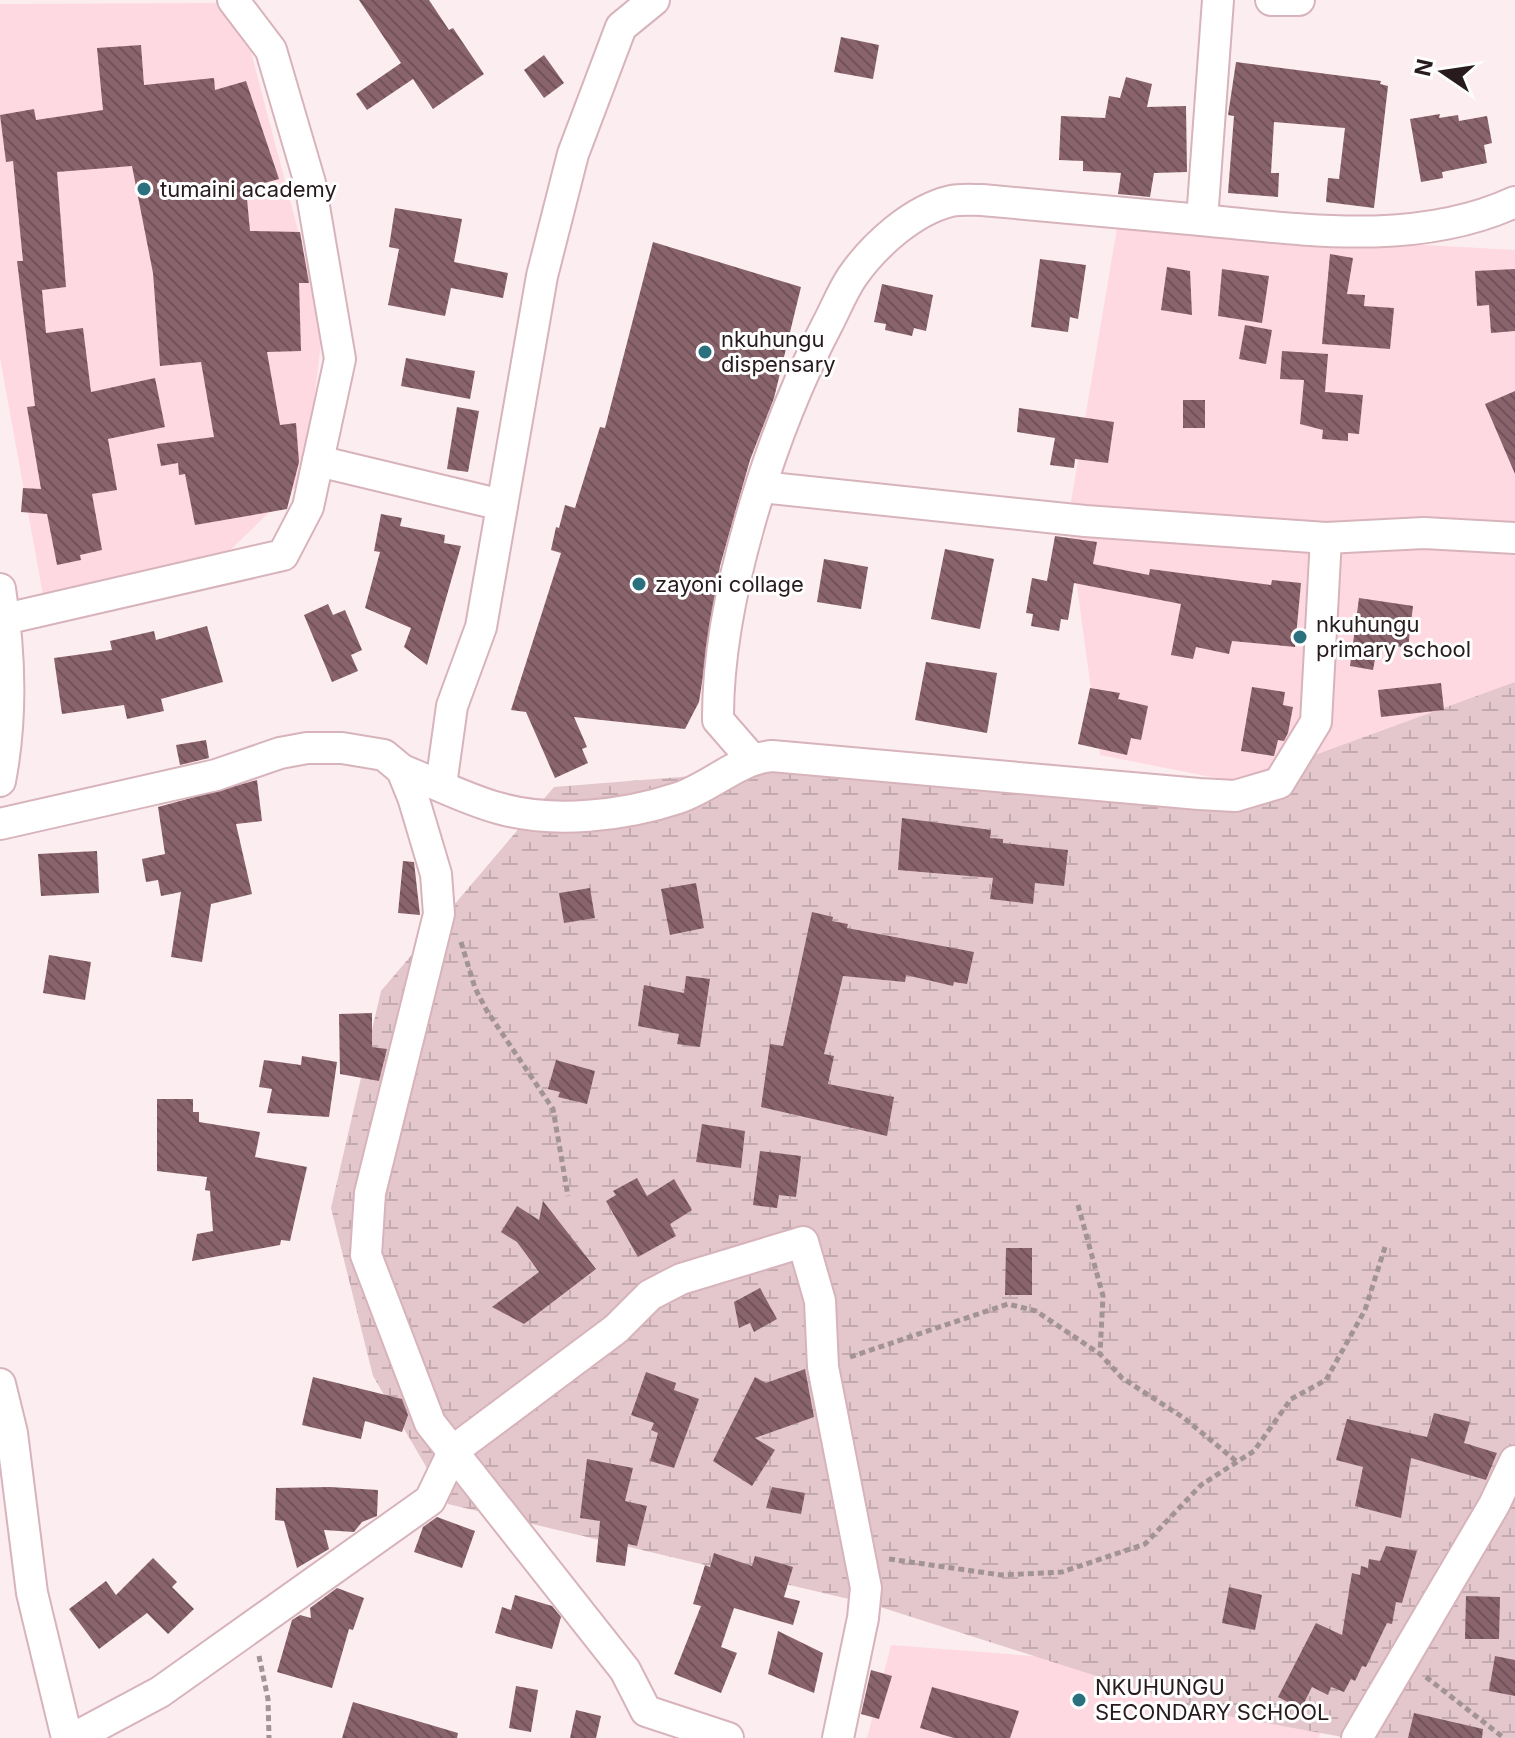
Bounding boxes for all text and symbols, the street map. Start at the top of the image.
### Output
north arrow [1403,32,1483,112]
text: N [1409,56,1438,79]
place label: tumaini academy [160,176,337,202]
marker: tumaini academy [135,180,153,198]
place label: nkuhungu dispensary [721,326,836,377]
marker: nkuhungu dispensary [696,343,714,361]
place label: zayoni collage [655,571,804,597]
marker: zayoni collage [630,575,648,593]
place label: nkuhungu primary school [1316,611,1471,662]
marker: nkuhungu primary school [1291,628,1309,646]
place label: NKUHUNGU SECONDARY SCHOOL [1095,1674,1329,1725]
marker: NKUHUNGU SECONDARY SCHOOL [1070,1691,1088,1709]

